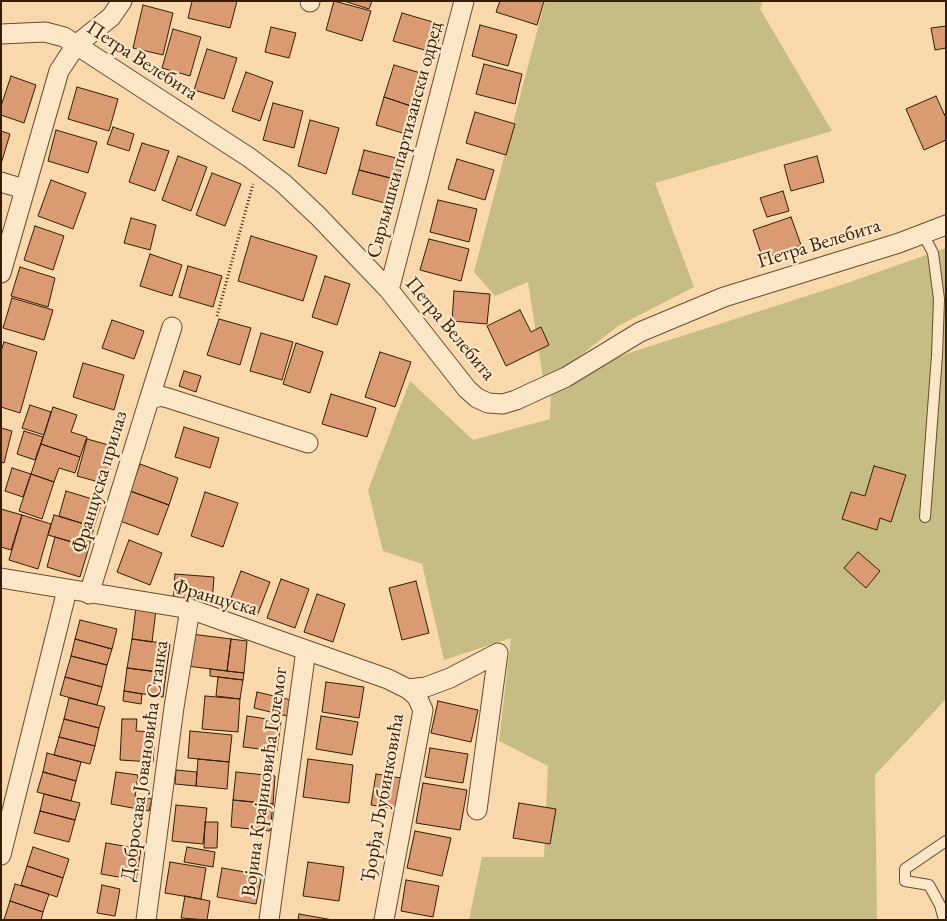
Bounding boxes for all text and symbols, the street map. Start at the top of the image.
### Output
street label: Петра Велебита [82,16,202,106]
street label: Сврљишки партизански одред [362,19,448,261]
street label: Петра Велебита [754,214,884,274]
street label: Петра Велебита [400,272,500,386]
street label: Француска прилаз [67,408,133,556]
street label: Француска [170,574,260,622]
street label: Добросава Јовановића Станка [116,639,174,883]
street label: Војина Крајиновића Големог [237,666,293,898]
street label: Ђорђа Љубинковића [356,712,410,884]

